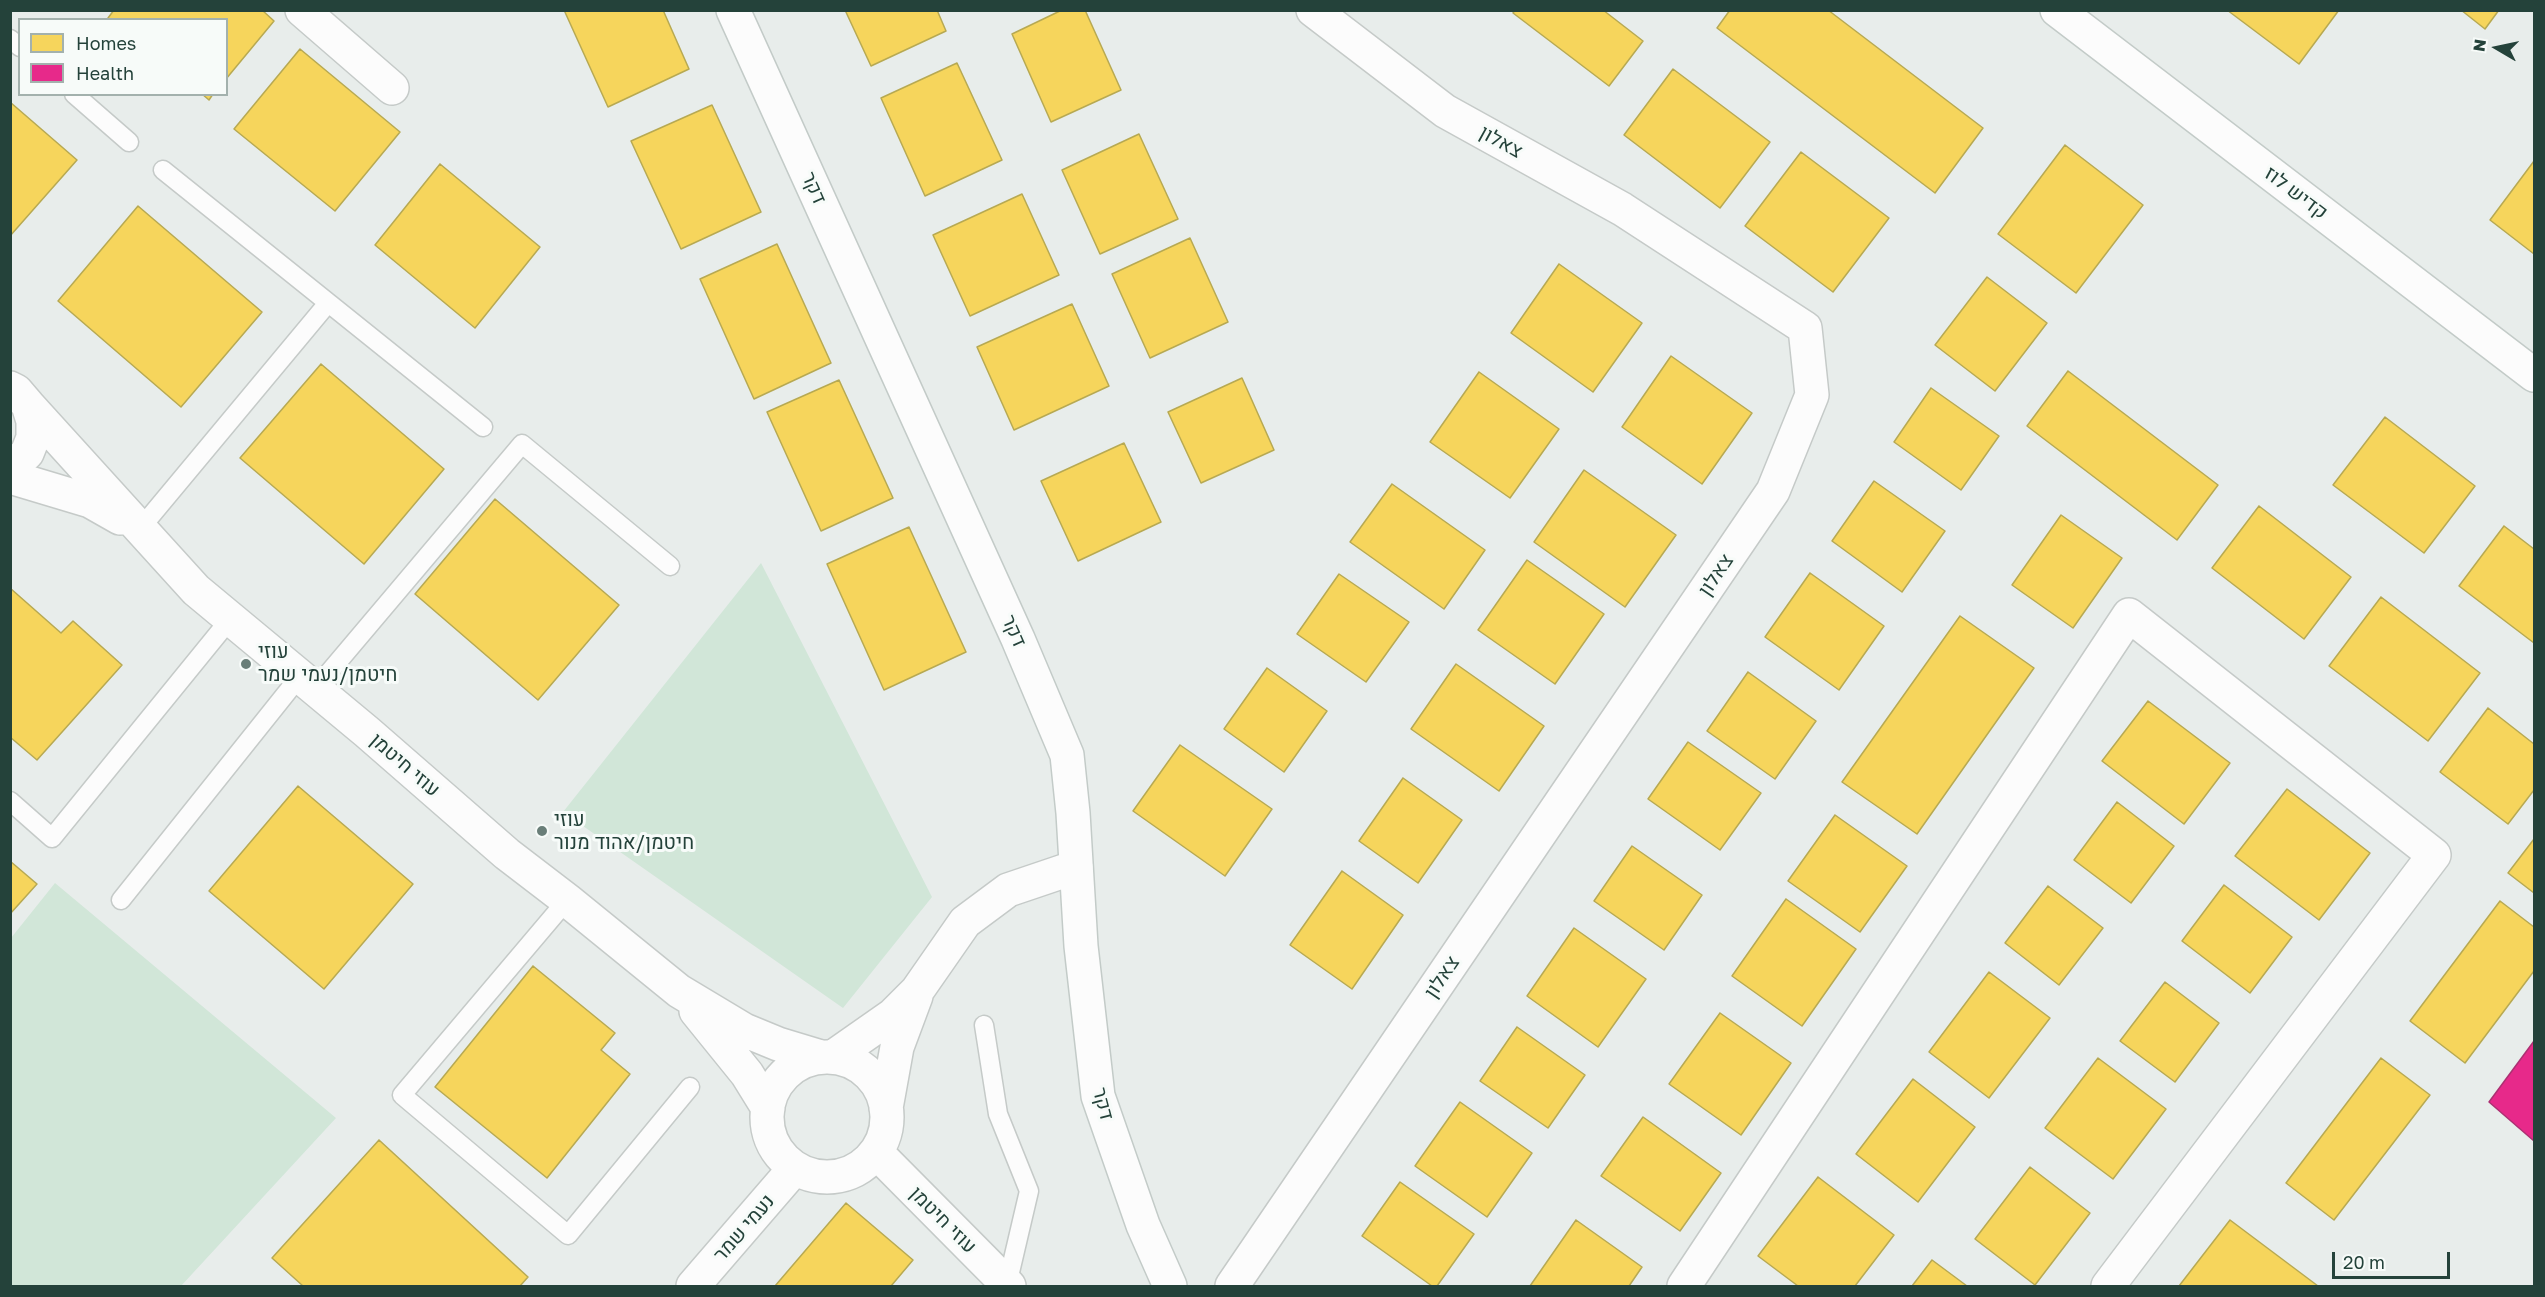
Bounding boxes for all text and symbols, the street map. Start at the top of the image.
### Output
legend [18,18,228,96]
north arrow [2467,18,2527,78]
text: Homes [76,32,136,54]
text: N [2468,38,2490,53]
text: Health [76,62,134,84]
street label: צאלון [1475,120,1527,164]
street label: קדיש לוז [2260,161,2332,225]
street label: דקר [796,168,832,208]
street label: צאלון [1693,549,1739,601]
street label: דקר [996,611,1032,651]
place label: עוזי חיטמן/נעמי שמר [258,640,397,687]
marker: עוזי חיטמן/נעמי שמר [239,657,253,671]
street label: עוזי חיטמן [365,728,445,802]
place label: עוזי חיטמן/אהוד מנור [554,808,694,855]
marker: עוזי חיטמן/אהוד מנור [535,824,549,838]
street label: צאלון [1419,951,1465,1003]
street label: דקר [1087,1085,1119,1123]
street label: עוזי חיטמן [905,1182,981,1258]
street label: נעמי שמר [708,1190,780,1266]
scale bar [2335,1240,2454,1278]
text: 20 m [2343,1251,2385,1273]

